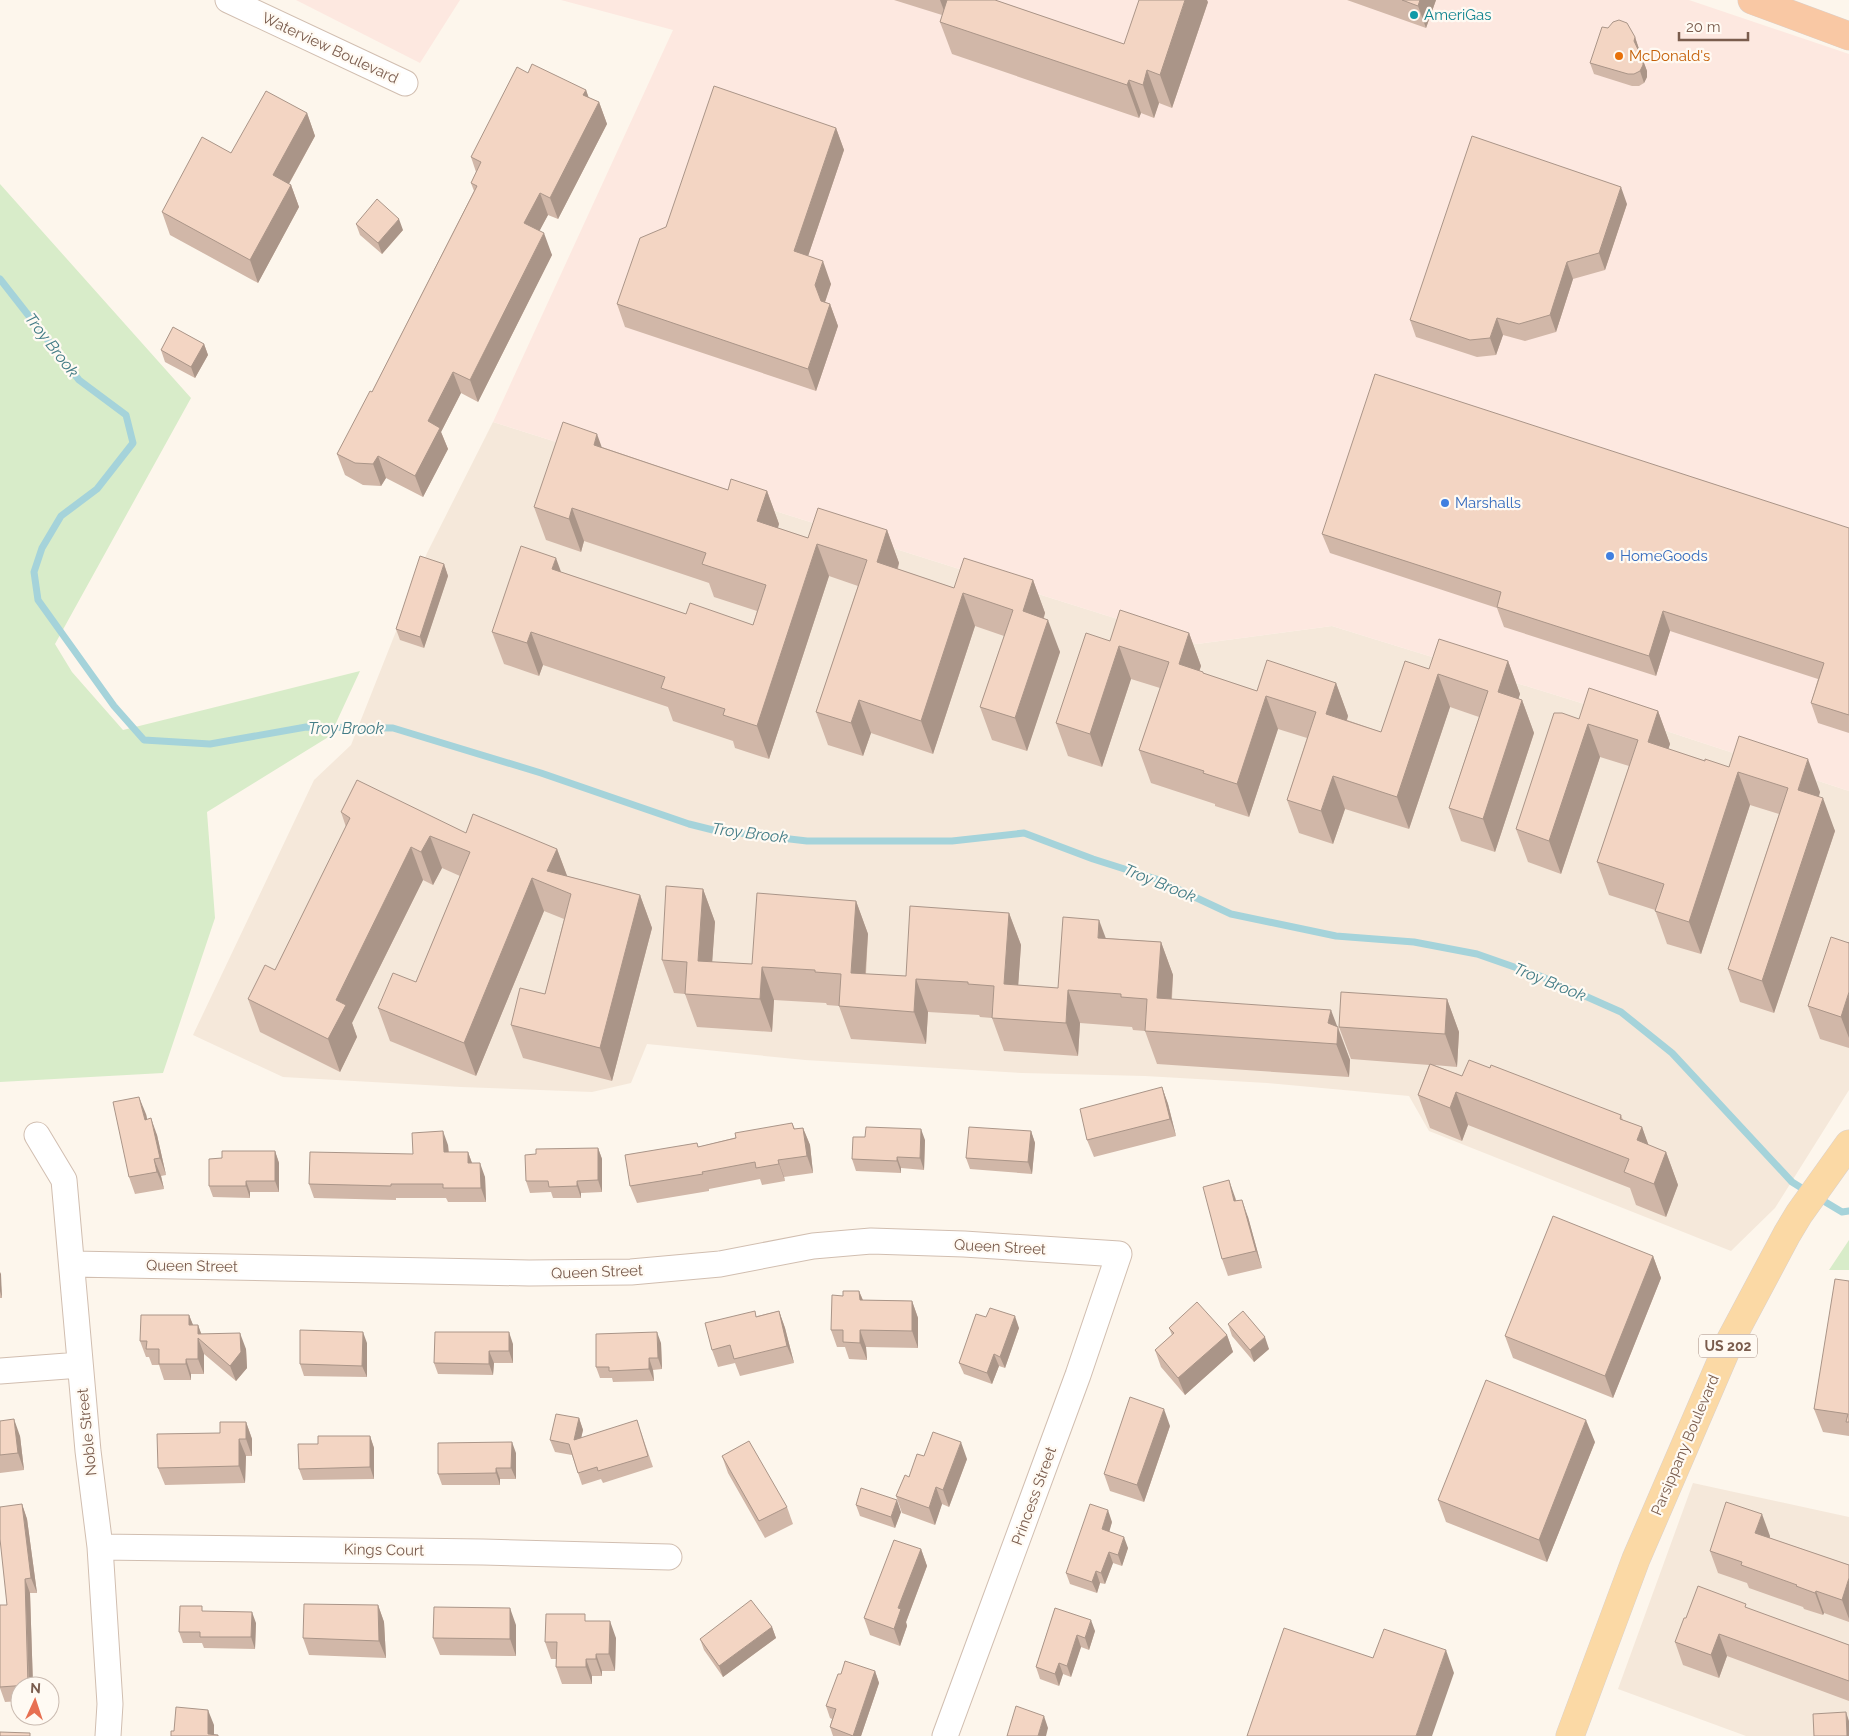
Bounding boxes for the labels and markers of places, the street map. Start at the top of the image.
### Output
place label: AmeriGas [1424,6,1491,24]
marker: AmeriGas [1408,9,1420,21]
place label: McDonald's [1629,47,1710,65]
marker: McDonald's [1613,50,1625,62]
place label: Marshalls [1455,494,1521,512]
marker: Marshalls [1439,497,1451,509]
place label: HomeGoods [1620,547,1708,565]
marker: HomeGoods [1604,550,1616,562]

